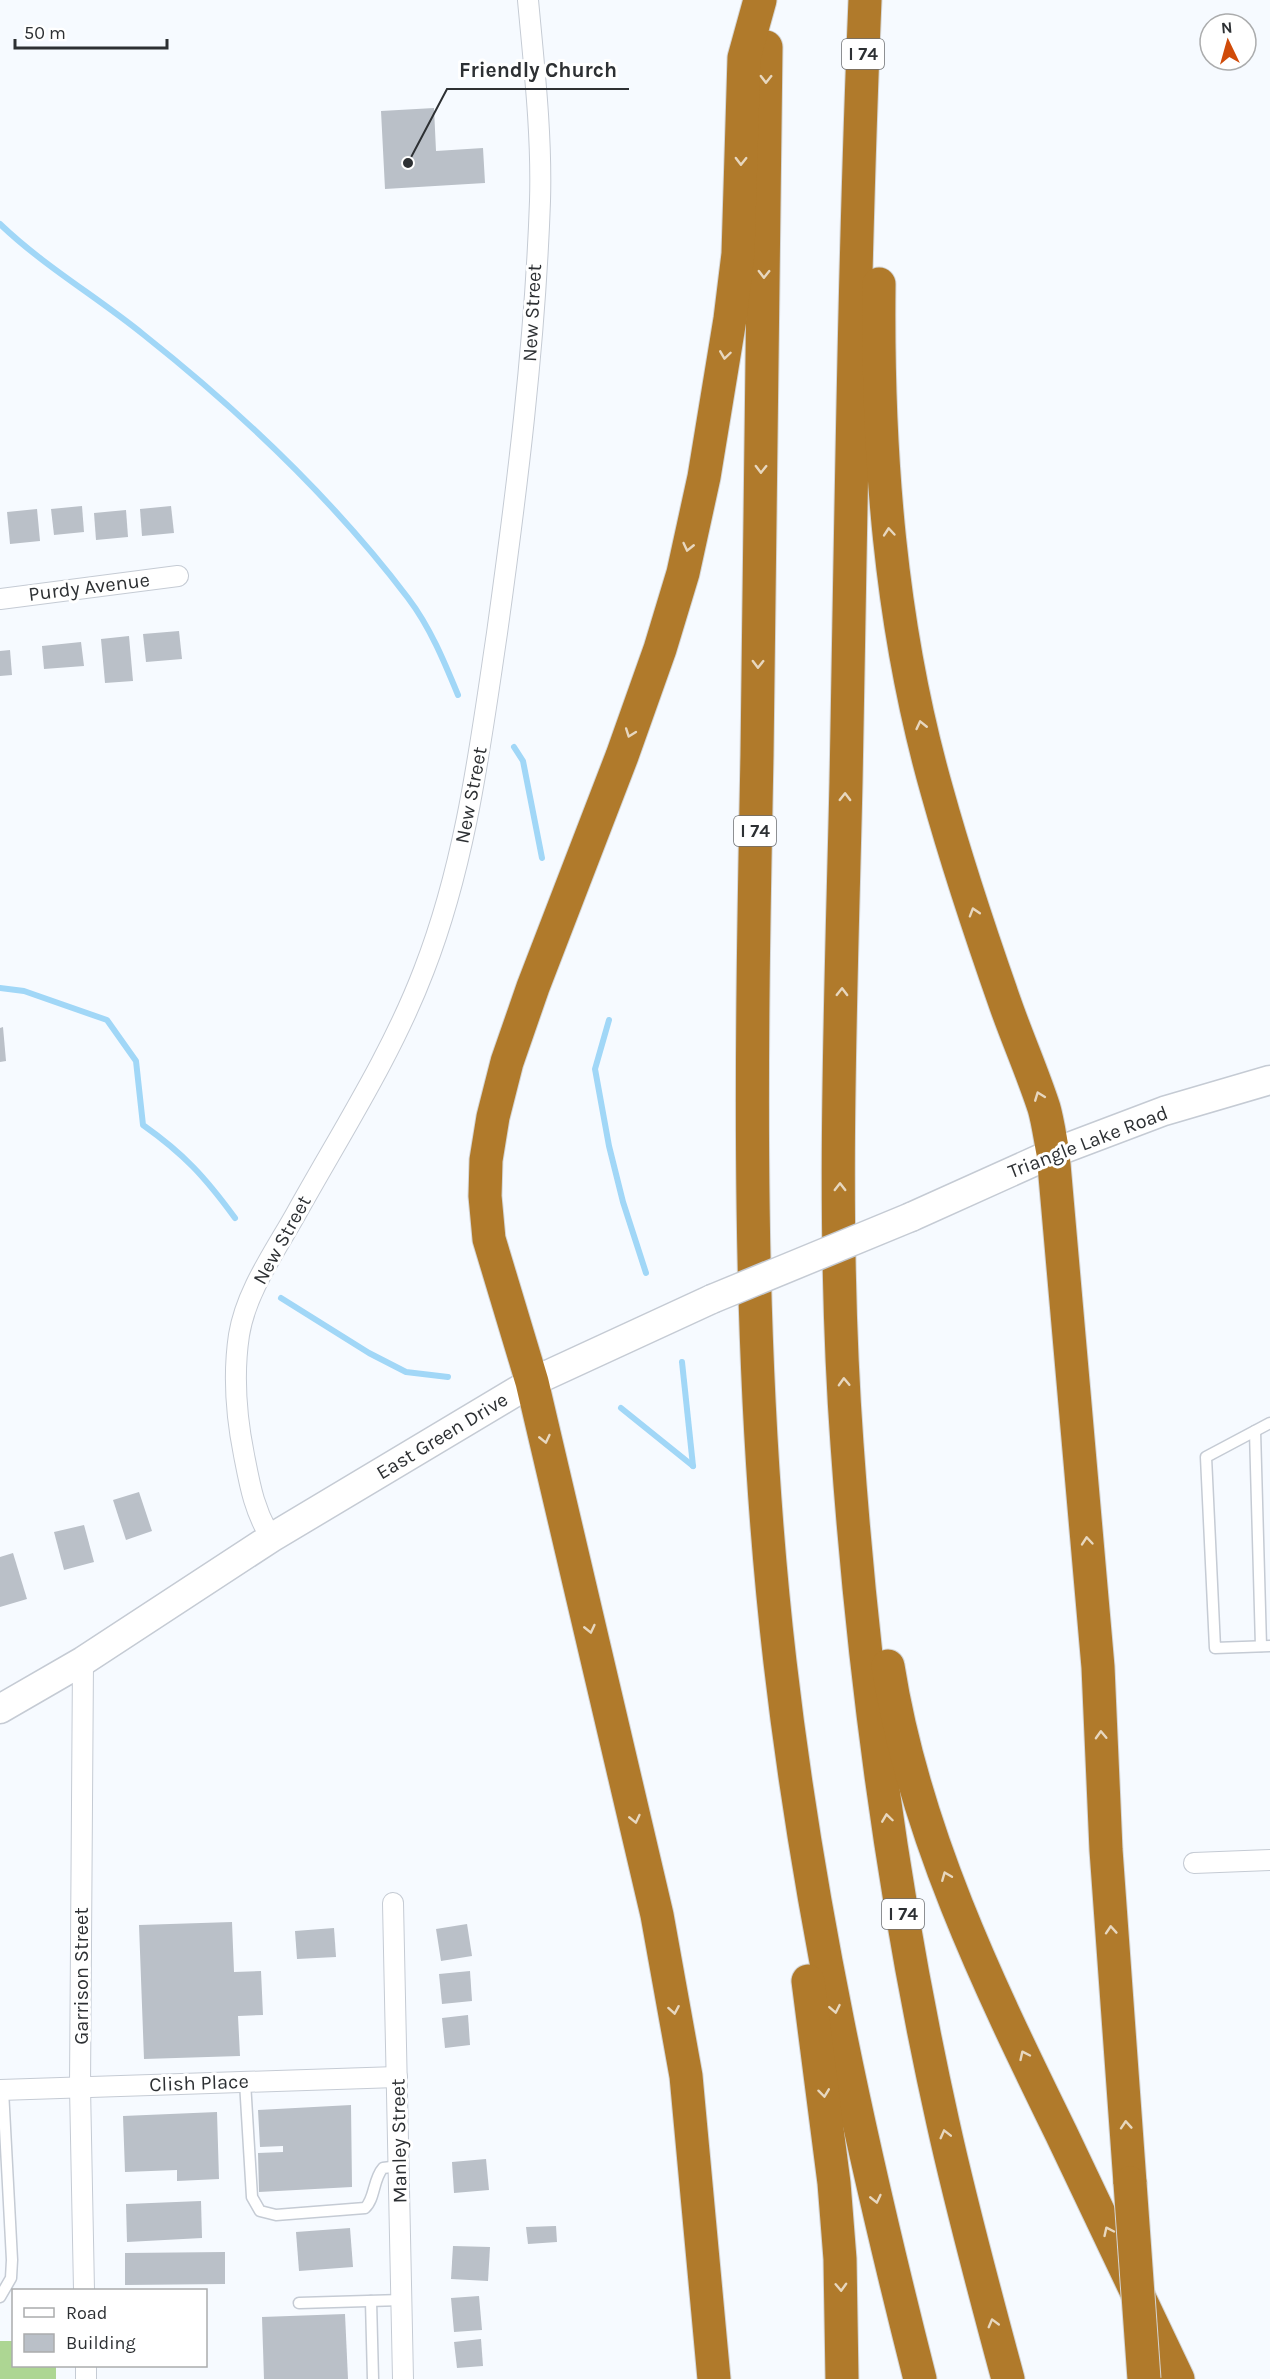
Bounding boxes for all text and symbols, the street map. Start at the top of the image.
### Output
scale bar [15,12,166,50]
north arrow [1198,12,1258,72]
text: N [1220,18,1233,38]
text: 50 m [24,22,66,44]
road number: I 74 [842,39,884,69]
callout: Friendly Church [447,50,629,89]
text: Friendly Church [459,58,617,82]
one-way arrow [760,75,772,84]
one-way arrow [735,157,747,166]
street label: New Street [518,263,546,363]
one-way arrow [758,270,770,279]
one-way arrow [719,351,731,360]
one-way arrow [755,465,767,474]
one-way arrow [883,528,896,537]
one-way arrow [683,542,696,552]
street label: Purdy Avenue [27,568,151,606]
one-way arrow [752,660,765,669]
one-way arrow [915,720,928,730]
one-way arrow [625,727,638,738]
street label: New Street [450,744,492,845]
one-way arrow [839,793,852,802]
road number: I 74 [734,816,776,846]
one-way arrow [969,907,981,918]
one-way arrow [835,988,848,997]
one-way arrow [1034,1091,1046,1102]
street label: Triangle Lake Road [1005,1101,1171,1183]
one-way arrow [834,1183,846,1192]
street label: New Street [248,1191,316,1288]
one-way arrow [837,1378,850,1387]
street label: East Green Drive [372,1388,512,1484]
one-way arrow [538,1434,551,1444]
one-way arrow [1081,1536,1094,1545]
one-way arrow [582,1624,595,1634]
one-way arrow [1094,1731,1107,1740]
one-way arrow [882,1813,894,1822]
one-way arrow [627,1814,640,1824]
one-way arrow [941,1872,953,1883]
road number: I 74 [882,1899,924,1929]
street label: Garrison Street [70,1907,93,2045]
one-way arrow [1105,1926,1118,1935]
one-way arrow [828,2004,841,2014]
one-way arrow [668,2005,680,2014]
one-way arrow [1019,2051,1031,2062]
street label: Clish Place [149,2070,249,2096]
street label: Manley Street [386,2078,412,2204]
one-way arrow [817,2089,830,2098]
one-way arrow [1119,2120,1132,2129]
one-way arrow [940,2129,953,2139]
one-way arrow [868,2194,881,2204]
one-way arrow [1103,2227,1115,2238]
one-way arrow [834,2283,847,2292]
legend [12,2289,207,2367]
text: Road [66,2302,107,2324]
one-way arrow [988,2318,1000,2328]
text: Building [66,2332,136,2354]

